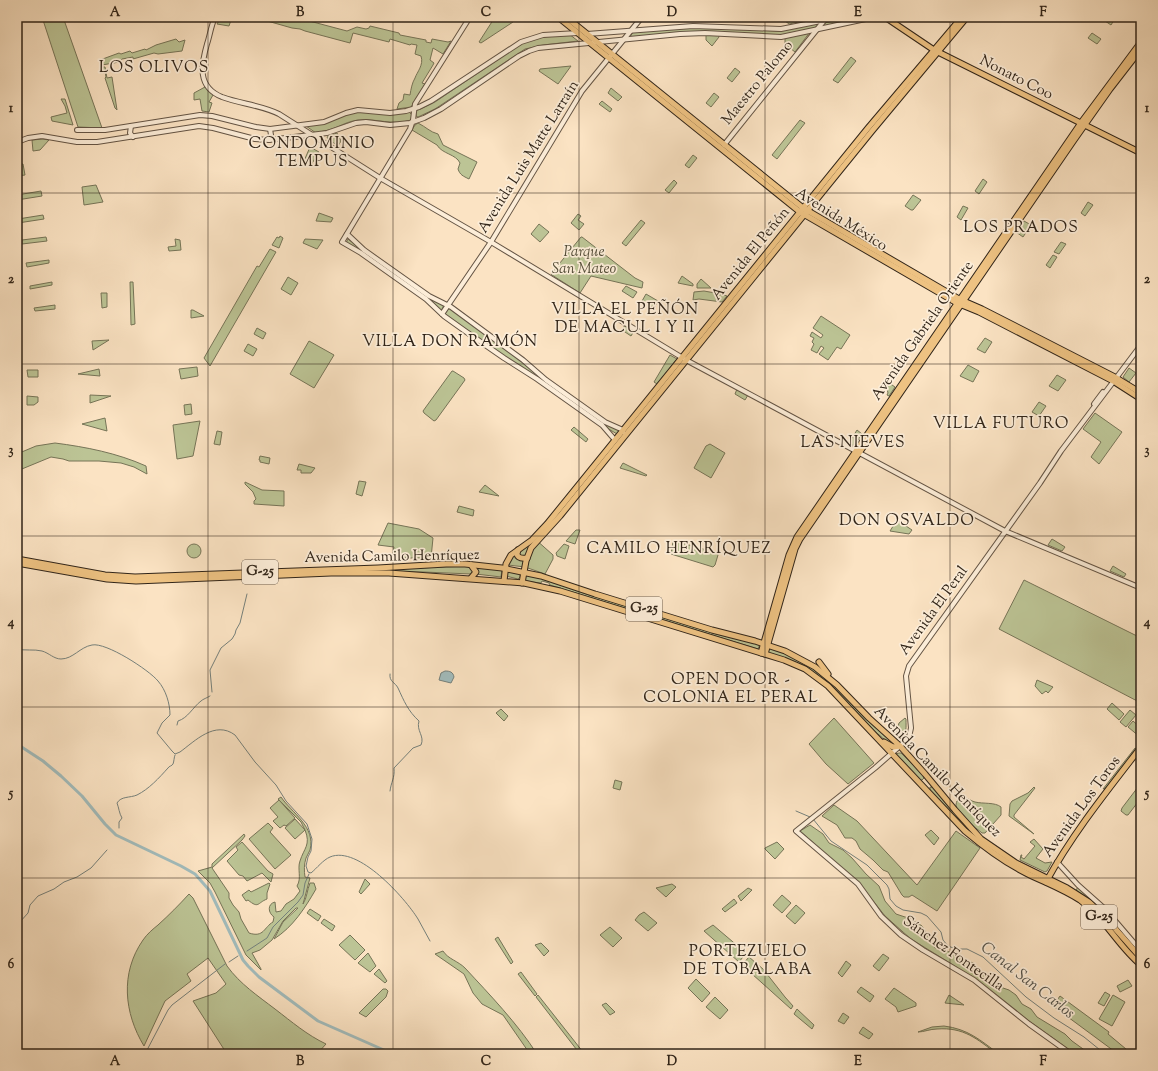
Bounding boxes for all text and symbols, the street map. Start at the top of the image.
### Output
text: A [110,4,121,22]
text: B [296,4,305,22]
text: C [481,4,491,22]
text: D [667,4,677,22]
text: E [854,4,862,22]
text: F [1039,4,1047,22]
street label: Maestro Palomo [717,36,799,130]
street label: Nonato Coo [975,50,1057,106]
district label: LOS OLIVOS [99,57,209,80]
street label: Avenida Luis Matte Larraín [473,76,585,237]
text: 1 [9,100,14,118]
text: 1 [1145,100,1150,118]
district label: CONDOMINIO TEMPUS [249,133,375,174]
street label: Avenida México [791,183,891,257]
street label: Avenida El Peñón [707,203,795,305]
district label: LOS PRADOS [963,217,1079,240]
park label: Parque San Mateo [552,242,616,280]
street label: Avenida Gabriela Oriente [867,257,979,405]
text: 2 [8,271,15,289]
text: 2 [1144,271,1151,289]
district label: VILLA EL PEÑÓN DE MACUL I Y II [551,298,699,340]
district label: VILLA DON RAMÓN [362,330,538,354]
district label: VILLA FUTURO [933,413,1069,436]
district label: LAS NIEVES [800,432,906,455]
text: 3 [8,442,14,460]
text: 3 [1144,442,1150,460]
district label: DON OSVALDO [839,510,975,533]
district label: CAMILO HENRÍQUEZ [587,538,771,561]
street label: Avenida Camilo Henríquez [304,545,480,569]
road number: G-25 [242,560,278,584]
street label: Avenida El Peral [895,562,973,660]
road number: G-25 [626,597,662,621]
text: 4 [7,614,15,632]
text: 4 [1143,614,1151,632]
district label: OPEN DOOR - COLONIA EL PERAL [643,669,819,710]
street label: Avenida Camilo Henríquez [869,702,1006,843]
street label: Avenida Los Toros [1038,752,1126,862]
text: 5 [8,785,14,803]
text: 5 [1144,785,1150,803]
road number: G-25 [1081,905,1117,929]
street label: Sánchez Fontecilla [898,911,1008,997]
water label: Canal San Carlos [975,937,1079,1025]
district label: PORTEZUELO DE TOBALABA [683,941,813,982]
text: 6 [8,956,15,974]
text: 6 [1144,956,1151,974]
text: A [110,1053,121,1071]
text: B [296,1053,305,1071]
text: C [481,1053,491,1071]
text: D [667,1053,677,1071]
text: E [854,1053,862,1071]
text: F [1039,1053,1047,1071]

